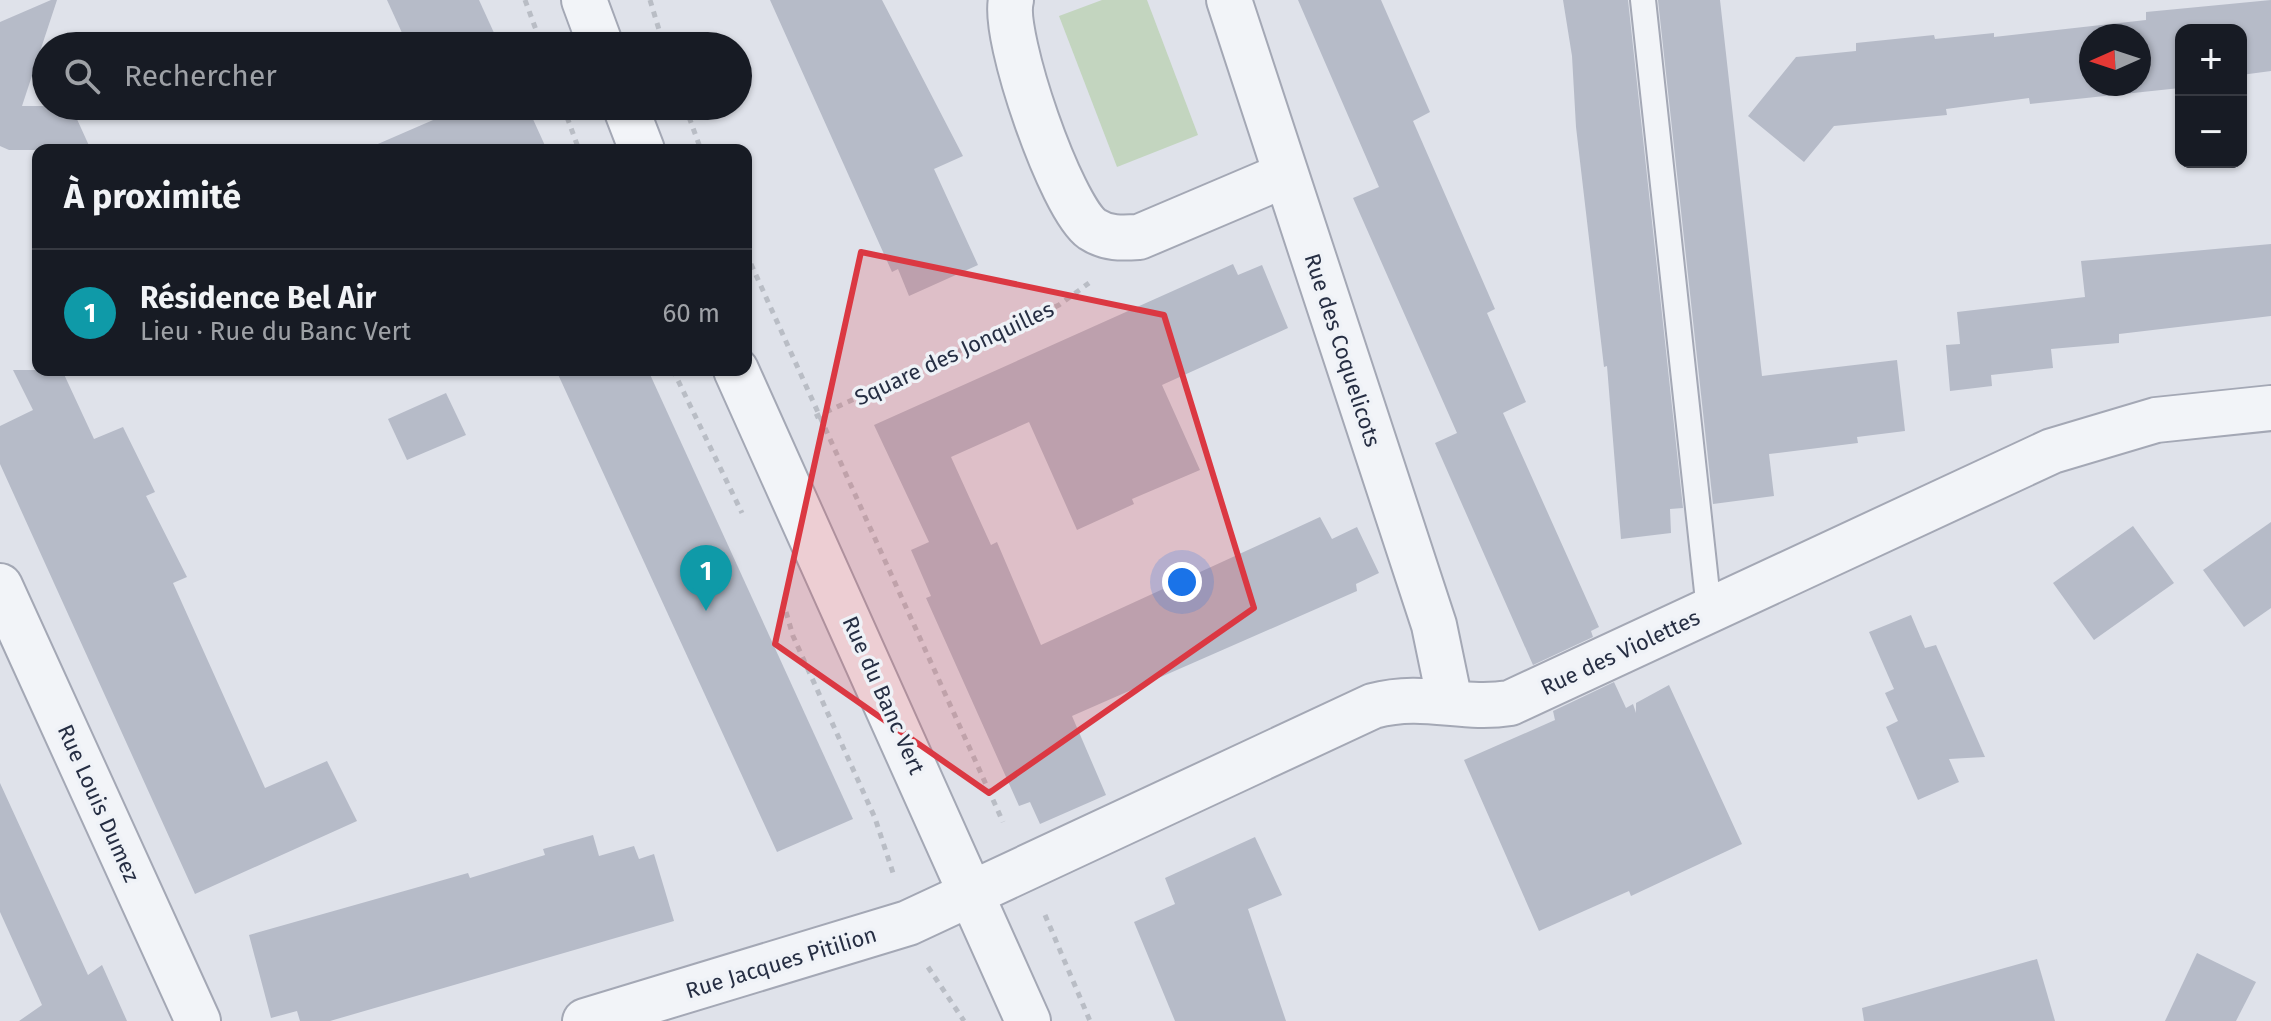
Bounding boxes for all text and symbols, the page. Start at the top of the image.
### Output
north arrow [2079,24,2151,96]
map controls [2175,24,2247,168]
button: + [2175,24,2247,96]
search box [32,32,752,120]
icon: search [60,54,104,98]
text: Rechercher [124,58,277,94]
button: − [2175,96,2247,168]
text: À proximité [64,176,241,217]
street label: Rue des Coquelicots [1299,250,1387,450]
text: Résidence Bel Air [140,280,376,316]
street label: Square des Jonquilles [850,295,1058,411]
text: 1 [84,298,96,329]
text: 60 m [662,298,720,329]
text: Lieu · Rue du Banc Vert [140,316,411,347]
pin: 1 [680,545,732,611]
your location [1162,562,1202,602]
street label: Rue des Violettes [1536,604,1704,701]
street label: Rue du Banc Vert [837,612,931,779]
street label: Rue Louis Dumez [52,720,145,886]
street label: Rue Jacques Pitilion [682,921,880,1004]

